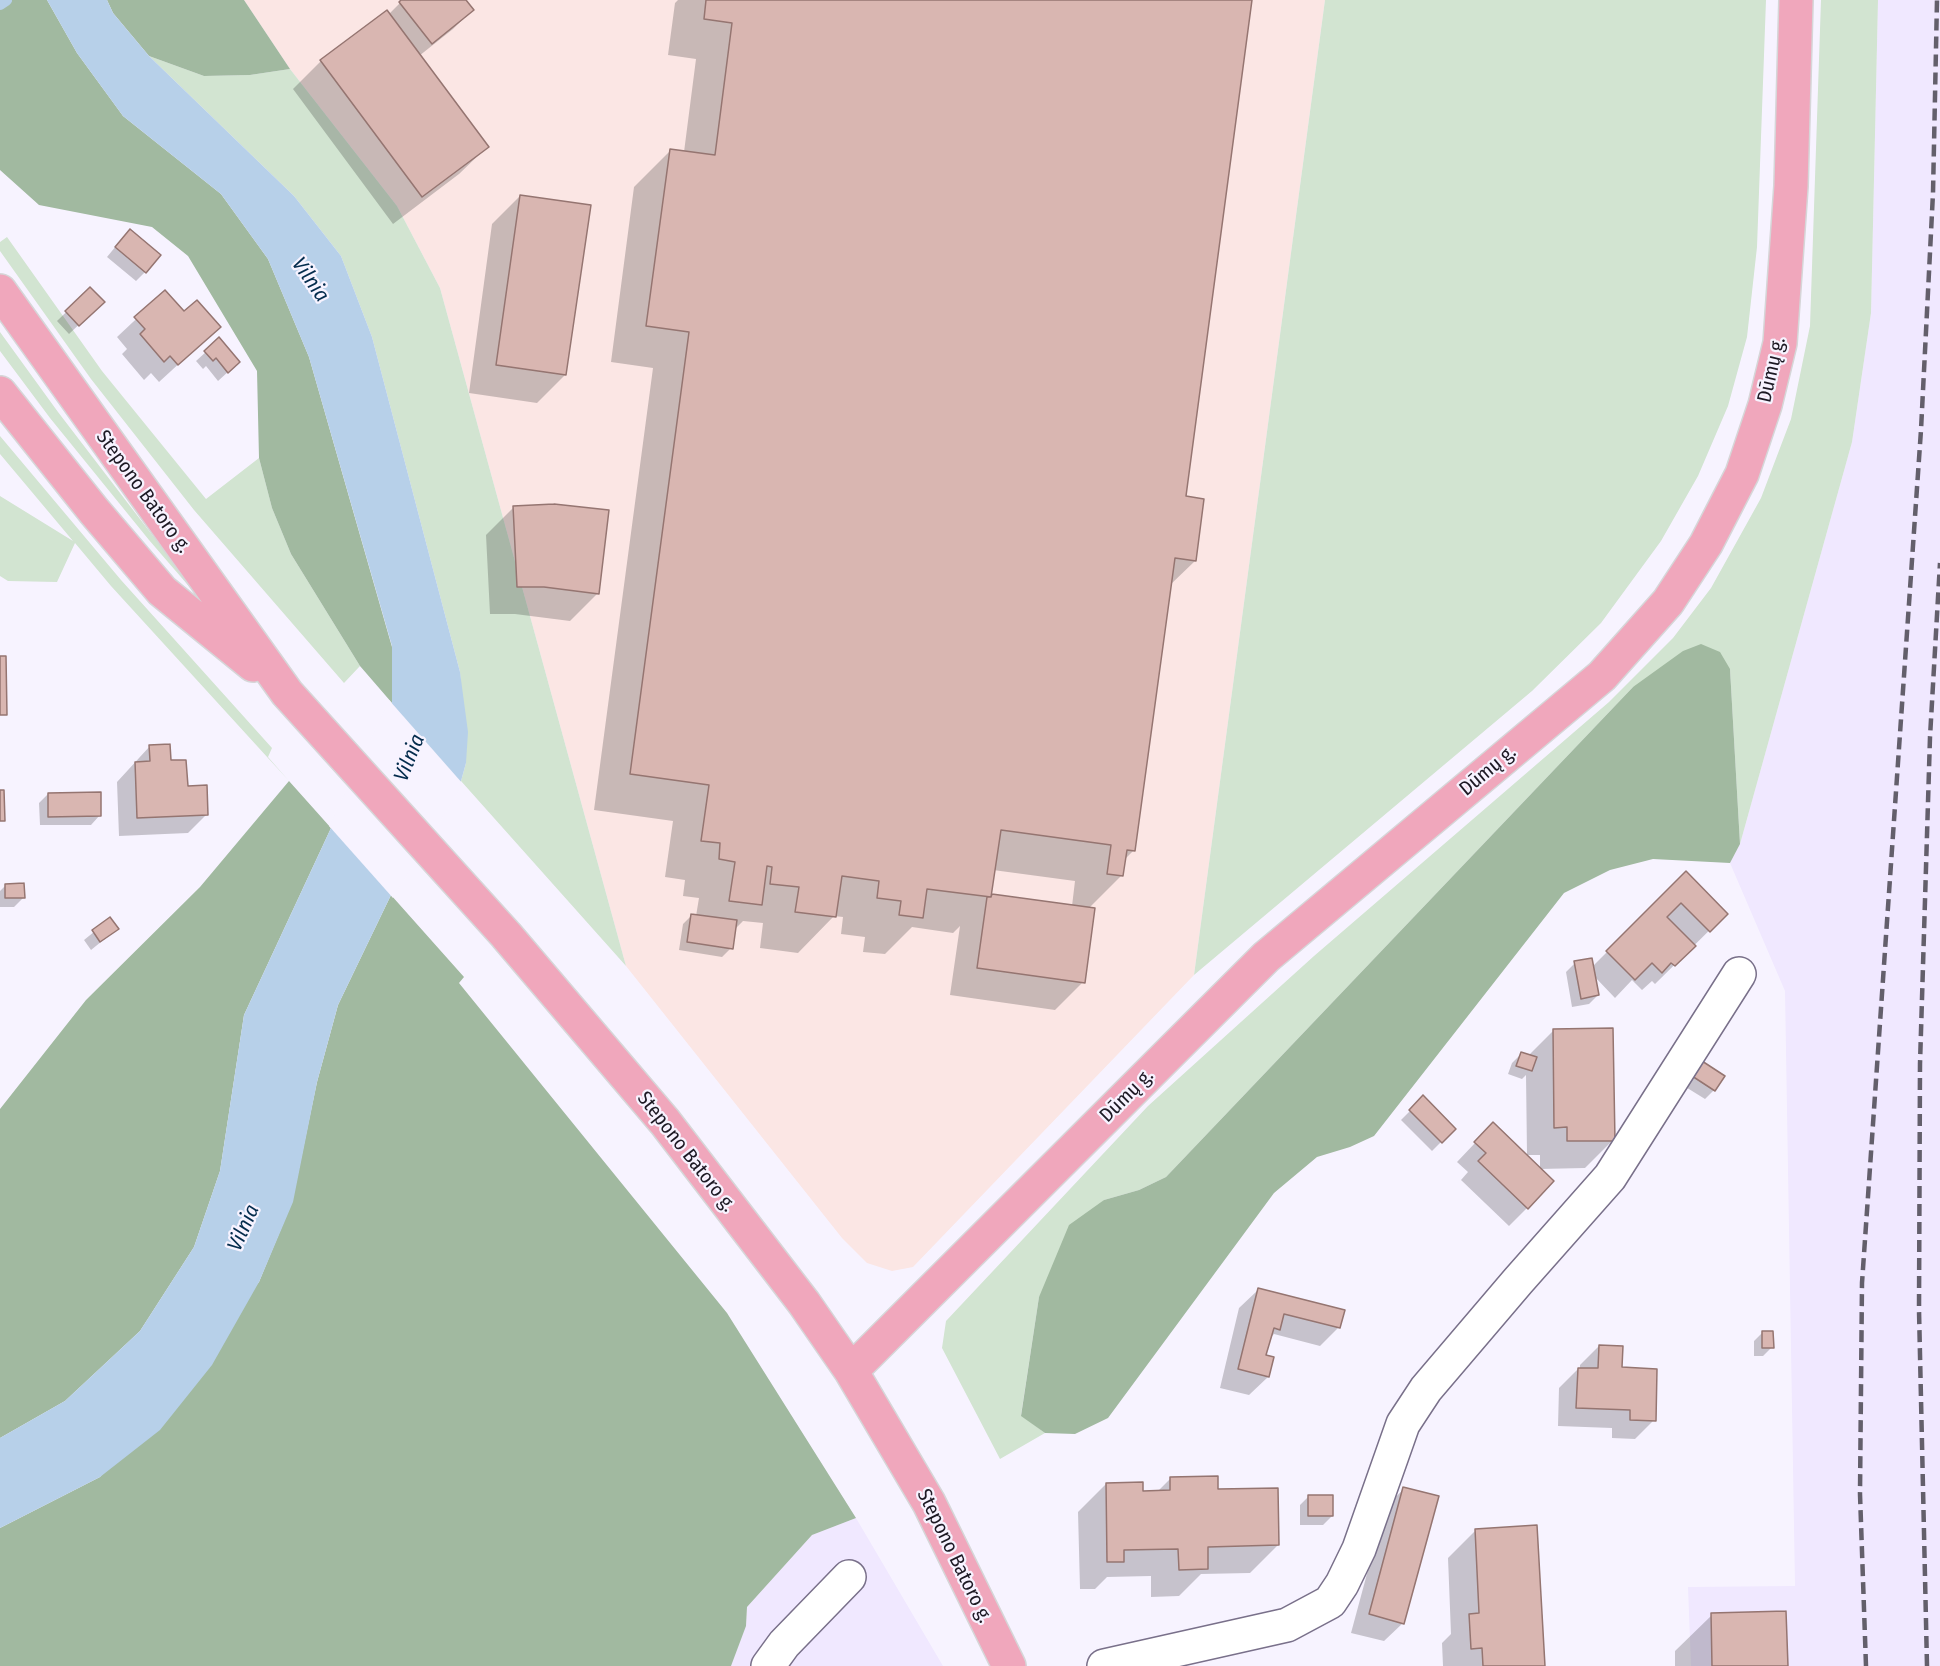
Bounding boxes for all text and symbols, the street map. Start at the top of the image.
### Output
water label: Vilnia [286,253,334,307]
street label: Dūmų g. [1753,335,1791,405]
street label: Stepono Batoro g. [90,426,196,558]
water label: Vilnia [389,731,431,785]
street label: Dūmų g. [1455,741,1521,801]
street label: Dūmų g. [1095,1064,1159,1128]
street label: Stepono Batoro g. [632,1087,740,1217]
water label: Vilnia [223,1201,265,1255]
street label: Stepono Batoro g. [911,1485,997,1627]

